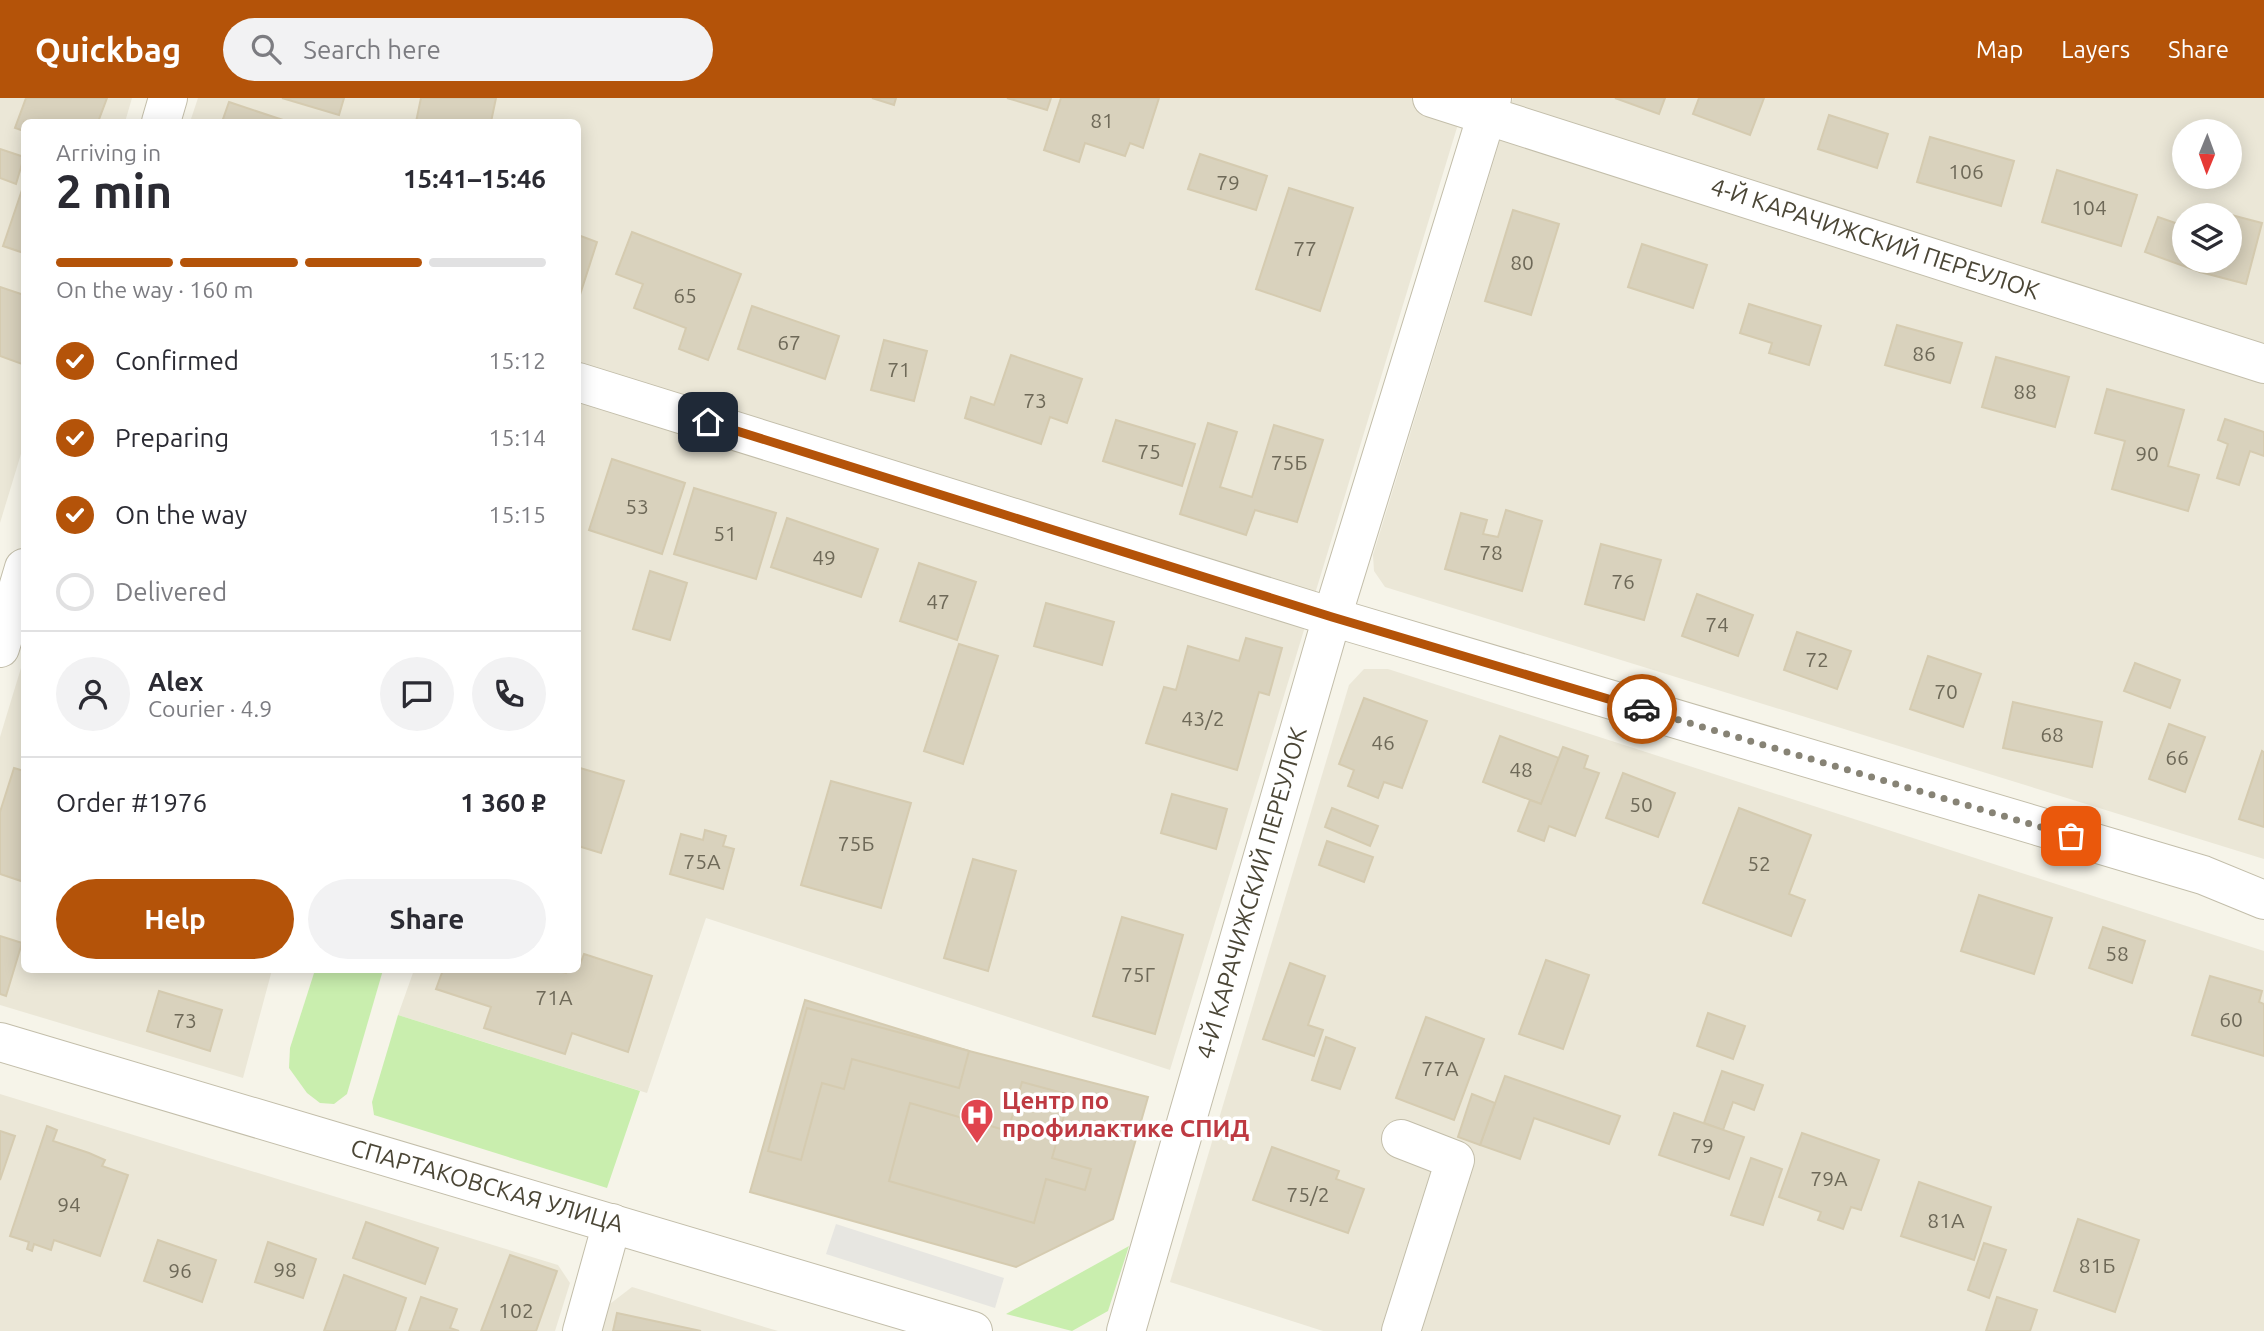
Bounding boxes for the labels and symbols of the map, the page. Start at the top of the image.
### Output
house number: 81 [1090,108,1114,132]
north arrow [2172,119,2242,189]
house number: 106 [1948,159,1984,183]
house number: 79 [1216,170,1240,194]
street label: 4-Й КАРАЧИЖСКИЙ ПЕРЕУЛОК [1707,172,2043,305]
house number: 104 [2071,195,2107,219]
house number: 77 [1293,236,1317,260]
house number: 80 [1510,250,1534,274]
house number: 65 [673,283,697,307]
house number: 67 [777,330,801,354]
house number: 86 [1912,341,1936,365]
house number: 71 [887,357,911,381]
house number: 88 [2013,379,2037,403]
house number: 73 [1023,388,1047,412]
pin [678,392,738,452]
house number: 75 [1137,439,1161,463]
house number: 90 [2135,441,2159,465]
house number: 75Б [1271,450,1307,474]
house number: 53 [625,494,649,518]
house number: 51 [713,521,737,545]
house number: 78 [1479,540,1503,564]
house number: 49 [812,545,836,569]
house number: 76 [1611,569,1635,593]
house number: 47 [926,589,950,613]
house number: 74 [1705,612,1729,636]
house number: 72 [1805,647,1829,671]
courier [1607,674,1677,744]
house number: 70 [1934,679,1958,703]
house number: 43/2 [1181,706,1225,730]
house number: 68 [2040,722,2064,746]
street label: 4-Й КАРАЧИЖСКИЙ ПЕРЕУЛОК [1190,723,1312,1062]
house number: 46 [1371,730,1395,754]
house number: 66 [2165,745,2189,769]
house number: 48 [1509,757,1533,781]
house number: 50 [1629,792,1653,816]
pin [2041,806,2101,866]
house number: 75Б [838,831,874,855]
house number: 75А [683,849,721,873]
house number: 52 [1747,851,1771,875]
house number: 58 [2105,941,2129,965]
house number: 75Г [1121,962,1155,986]
house number: 71А [535,985,573,1009]
house number: 60 [2219,1007,2243,1031]
house number: 73 [173,1008,197,1032]
house number: 77А [1421,1056,1459,1080]
place label: Центр по профилактике СПИД [1002,1087,1249,1142]
hospital icon: Центр по профилактике СПИД [958,1096,996,1145]
house number: 79 [1690,1133,1714,1157]
street label: СПАРТАКОВСКАЯ УЛИЦА [348,1134,627,1238]
house number: 79А [1810,1166,1848,1190]
house number: 75/2 [1286,1182,1330,1206]
house number: 94 [57,1192,81,1216]
house number: 81А [1927,1208,1965,1232]
house number: 81Б [2079,1253,2115,1277]
house number: 98 [273,1257,297,1281]
house number: 96 [168,1258,192,1282]
house number: 102 [498,1298,534,1322]

